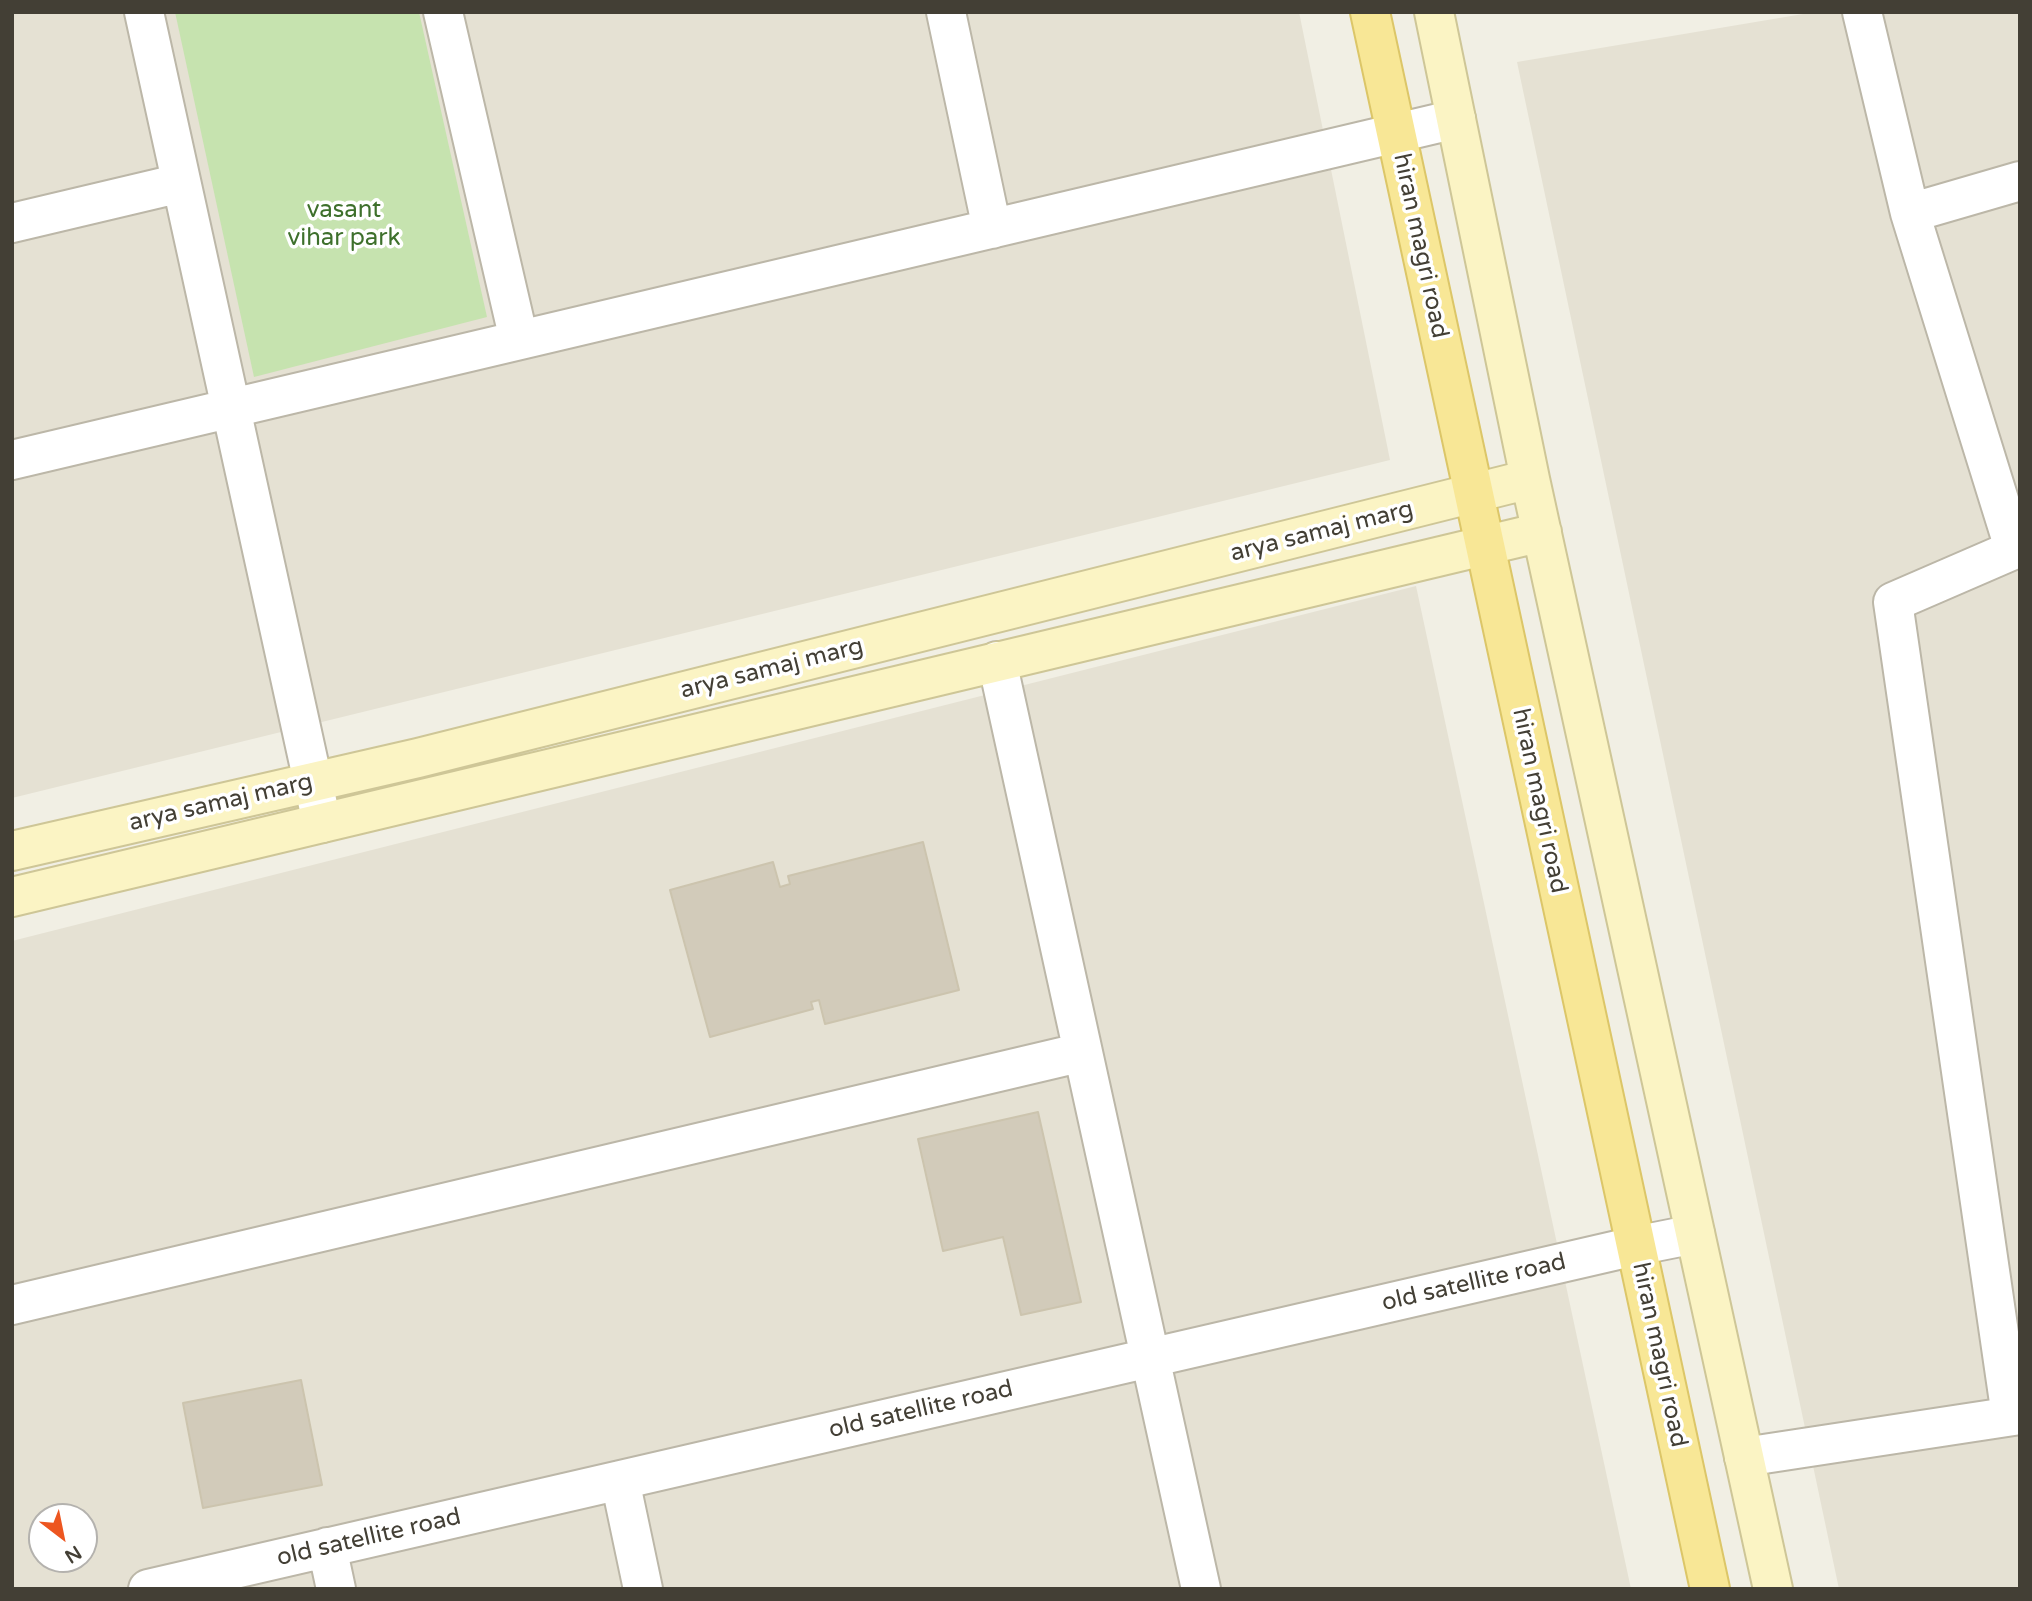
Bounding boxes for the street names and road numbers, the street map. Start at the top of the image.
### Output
street label: hiran magri road [1386,151,1454,341]
street label: arya samaj marg [1228,495,1416,569]
street label: arya samaj marg [678,632,866,706]
street label: hiran magri road [1505,706,1573,896]
street label: arya samaj marg [126,768,316,838]
street label: old satellite road [1379,1248,1569,1318]
street label: hiran magri road [1625,1260,1693,1450]
street label: old satellite road [826,1375,1016,1445]
street label: old satellite road [274,1503,464,1573]

